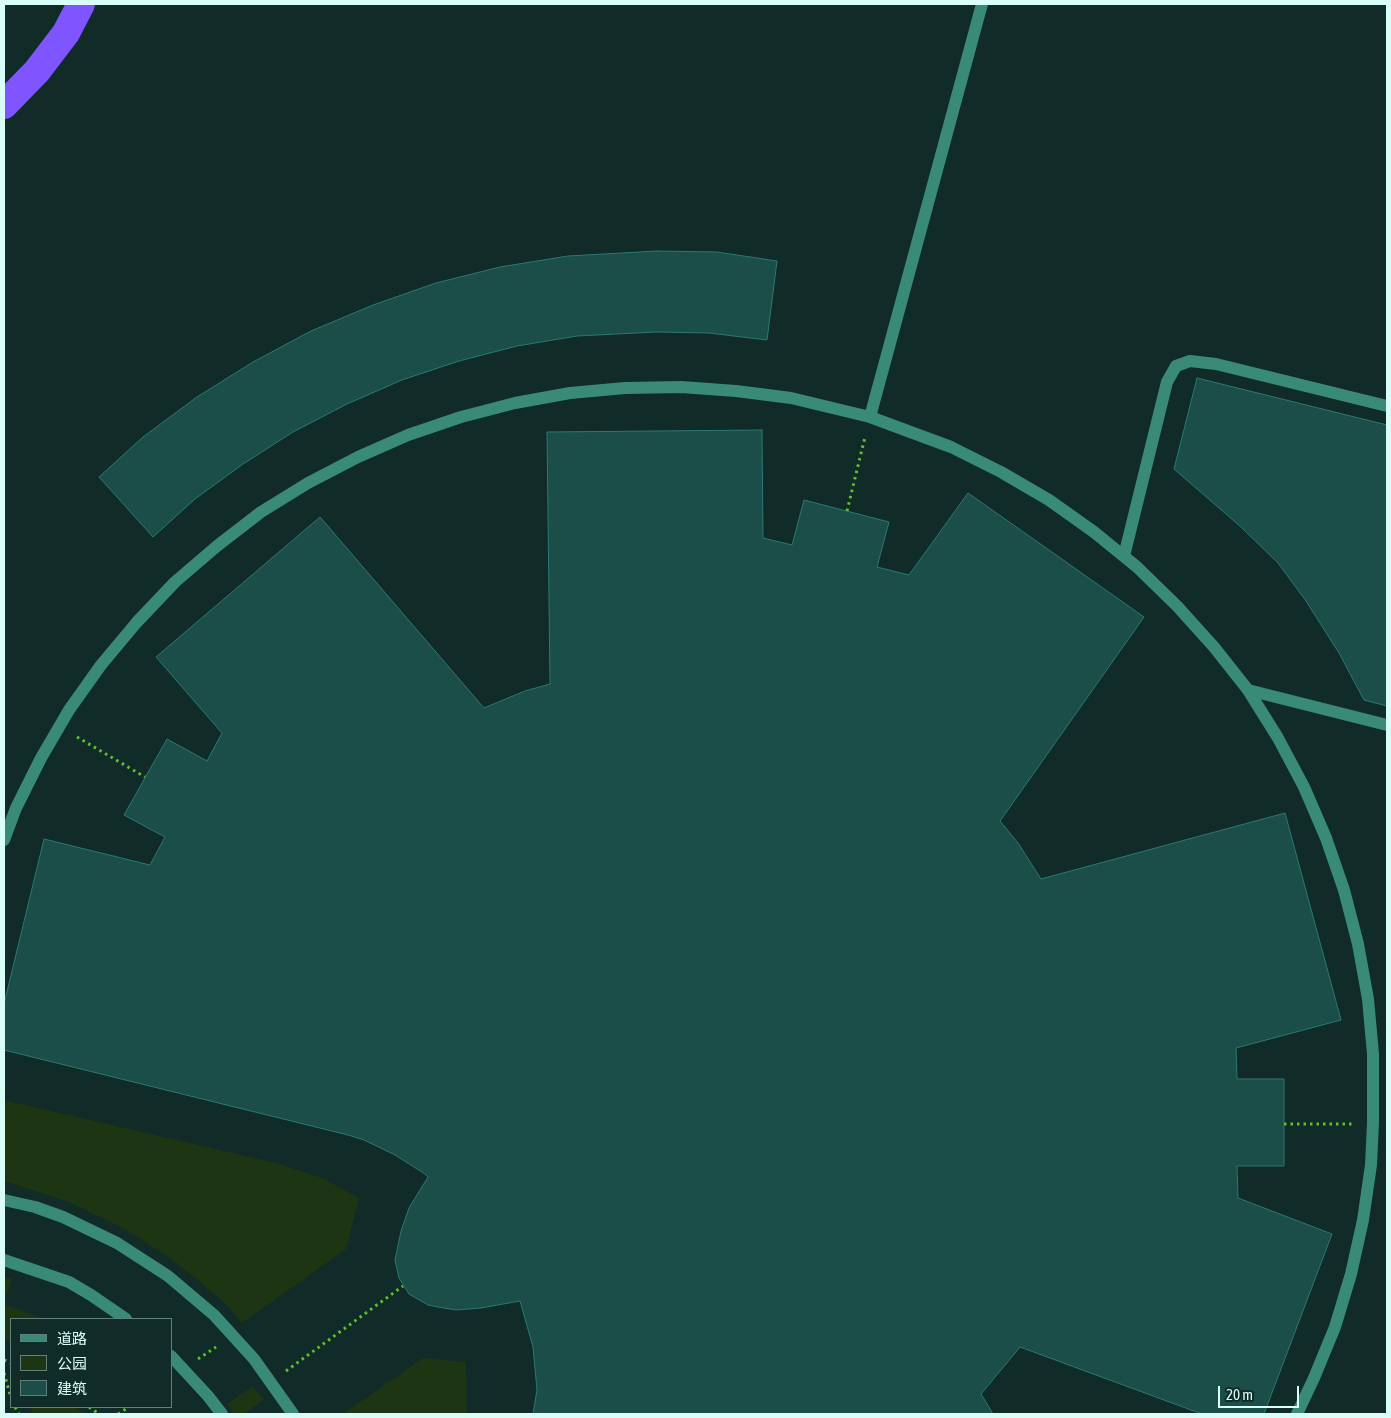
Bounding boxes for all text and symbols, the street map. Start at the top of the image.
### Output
legend [10,1318,172,1408]
text: 道路 [57,1330,87,1347]
text: 公园 [57,1355,87,1372]
scale bar [1221,1376,1302,1408]
text: 建筑 [57,1380,87,1397]
text: 20 m [1226,1386,1253,1403]

